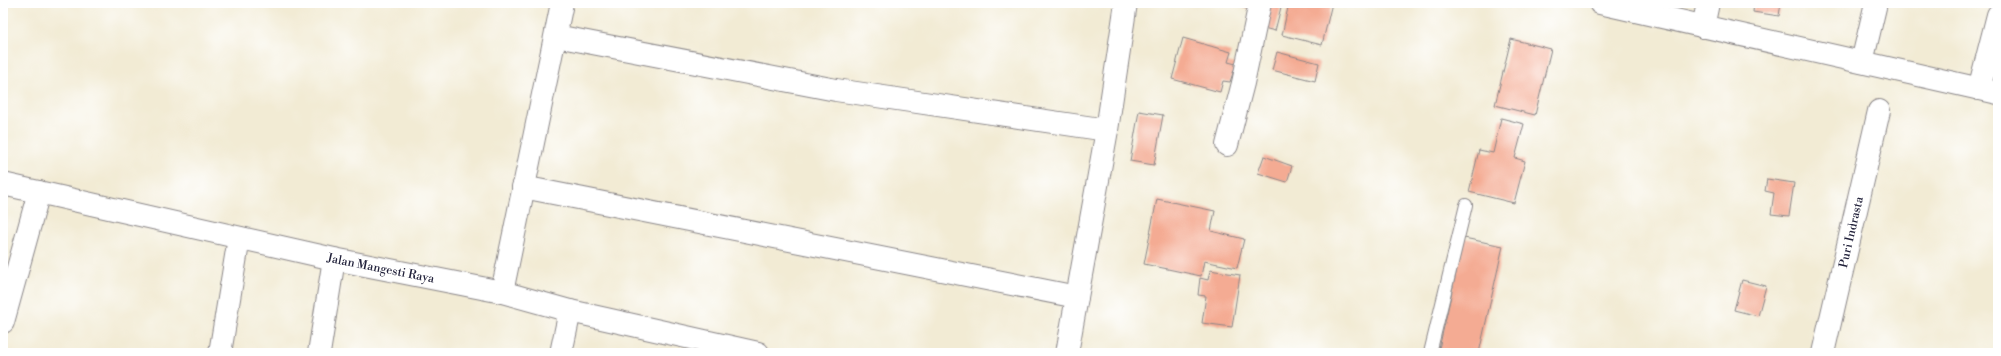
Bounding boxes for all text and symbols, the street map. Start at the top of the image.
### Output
street label: Puri Indrasta [1835,194,1867,269]
street label: Jalan Mangesti Raya [325,250,437,286]

